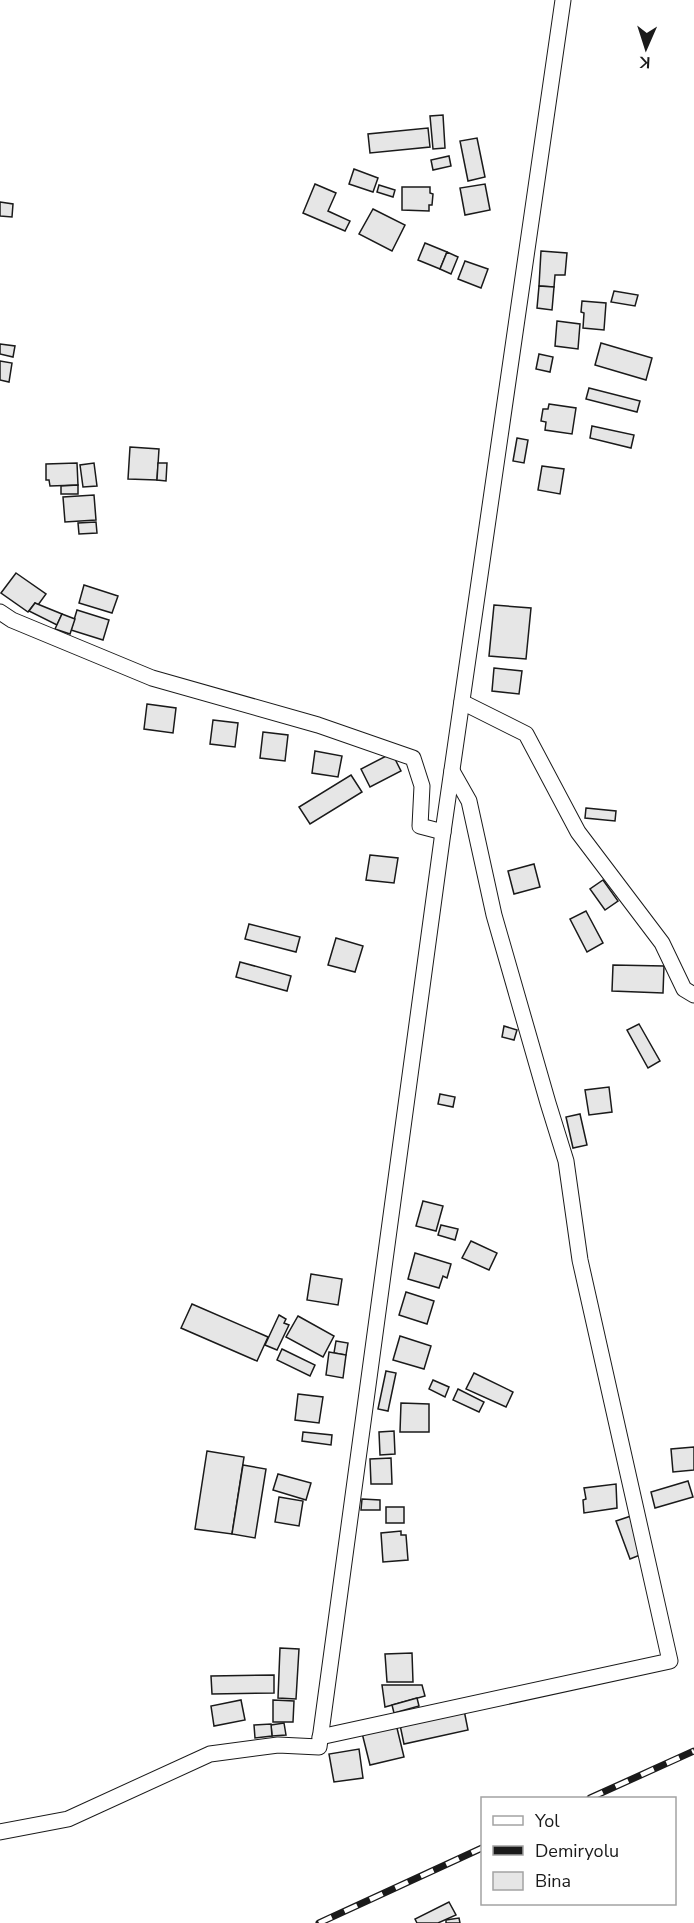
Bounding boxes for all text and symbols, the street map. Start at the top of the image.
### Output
north arrow [616,18,676,78]
text: K [638,51,651,73]
legend [481,1797,676,1905]
text: Yol [534,1809,560,1833]
text: Demiryolu [535,1839,619,1863]
text: Bina [535,1869,571,1893]

